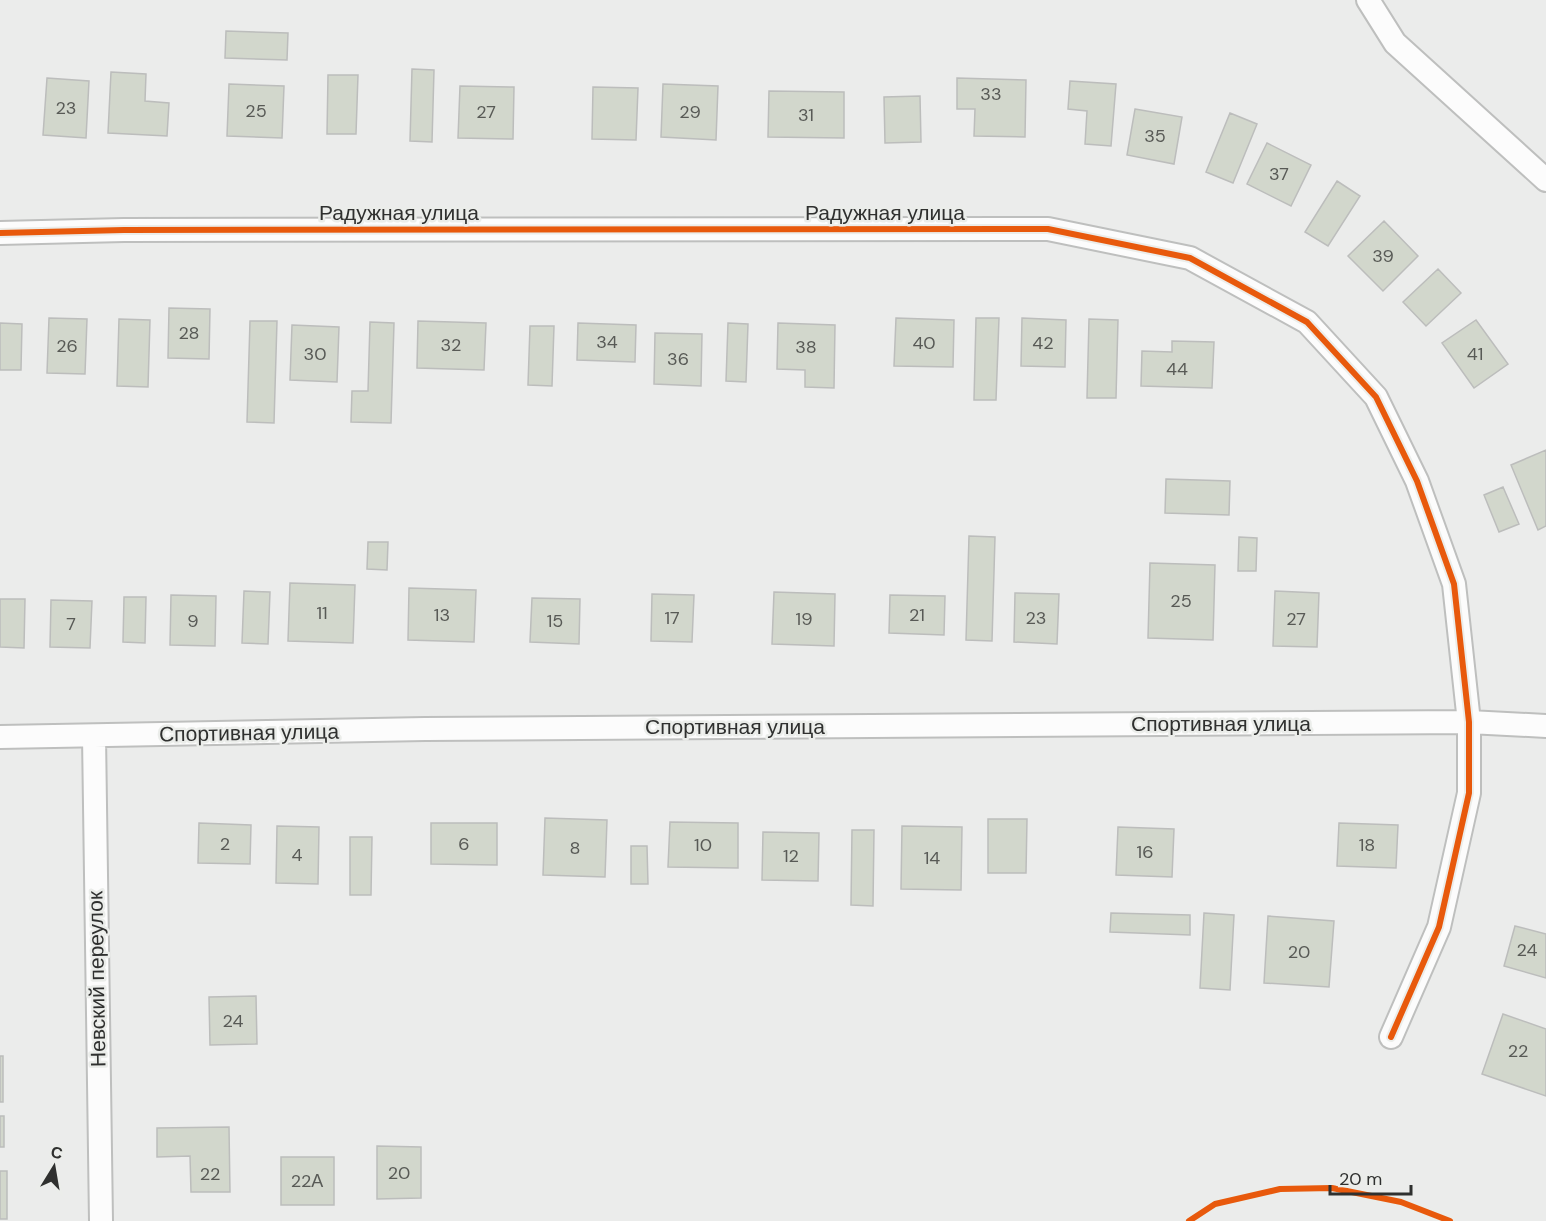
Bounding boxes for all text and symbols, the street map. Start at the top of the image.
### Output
house number: 33 [980,82,1002,106]
house number: 23 [55,96,77,120]
house number: 25 [245,99,267,123]
house number: 27 [476,100,496,124]
house number: 29 [679,100,701,124]
house number: 31 [798,103,814,127]
house number: 35 [1144,124,1166,148]
house number: 37 [1269,162,1289,186]
street label: Радужная улица [319,199,479,227]
street label: Радужная улица [805,199,965,227]
house number: 39 [1372,244,1394,268]
house number: 28 [178,321,200,345]
house number: 34 [596,330,618,354]
house number: 40 [912,331,936,355]
house number: 42 [1032,331,1054,355]
house number: 32 [440,333,462,357]
house number: 26 [56,334,78,358]
house number: 38 [795,335,817,359]
house number: 30 [304,342,326,366]
house number: 41 [1467,342,1483,366]
house number: 36 [667,347,689,371]
house number: 44 [1166,357,1188,381]
house number: 25 [1170,589,1192,613]
house number: 11 [316,601,328,625]
house number: 13 [434,603,450,627]
house number: 21 [909,603,925,627]
house number: 17 [664,606,680,630]
house number: 23 [1025,606,1047,630]
house number: 19 [796,607,812,631]
house number: 27 [1286,607,1306,631]
house number: 9 [187,609,199,633]
house number: 15 [547,609,563,633]
house number: 7 [66,612,76,636]
street label: Спортивная улица [1131,710,1311,738]
street label: Спортивная улица [645,713,825,741]
street label: Спортивная улица [159,717,340,749]
house number: 2 [220,832,230,856]
house number: 6 [458,832,470,856]
house number: 10 [694,833,712,857]
house number: 18 [1359,833,1375,857]
house number: 8 [570,836,580,860]
house number: 16 [1137,840,1153,864]
house number: 4 [292,843,303,867]
house number: 12 [783,844,799,868]
house number: 14 [924,846,940,870]
street label: Невский переулок [81,890,113,1067]
house number: 24 [1517,938,1538,962]
house number: 20 [1288,940,1310,964]
house number: 24 [223,1009,244,1033]
house number: 22 [1508,1039,1528,1063]
north arrow [24,1137,84,1197]
text: С [49,1141,65,1164]
scale bar [1330,1158,1411,1196]
house number: 20 [388,1161,410,1185]
house number: 22 [200,1162,220,1186]
text: 20 m [1339,1167,1382,1191]
house number: 22А [291,1169,323,1193]

